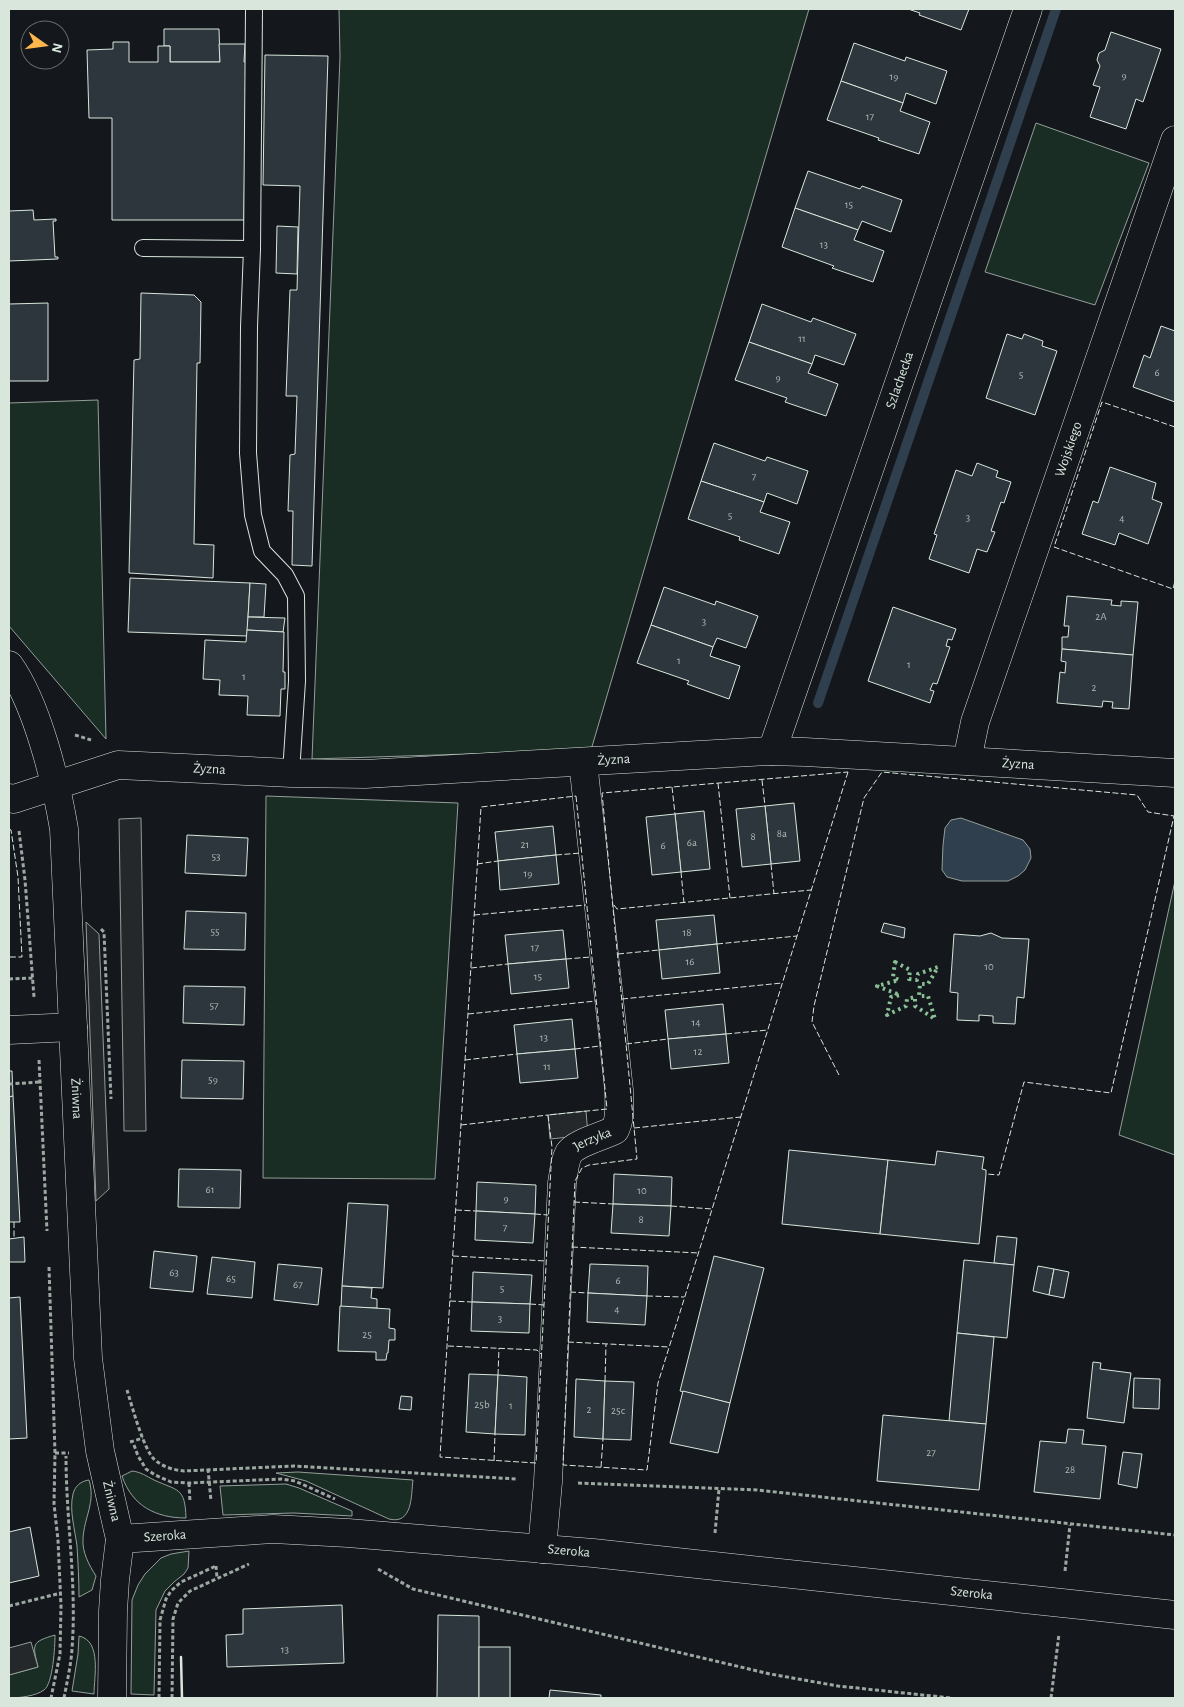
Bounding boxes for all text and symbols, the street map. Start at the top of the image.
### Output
north arrow [20,20,70,70]
text: N [49,41,65,54]
house number: 9 [1121,70,1127,81]
house number: 19 [890,71,898,82]
house number: 17 [866,111,875,122]
house number: 15 [845,199,854,210]
house number: 13 [820,239,829,250]
house number: 11 [798,333,806,344]
street label: Szlachecka [884,350,916,411]
house number: 6 [1154,367,1160,378]
house number: 5 [1019,369,1024,380]
house number: 9 [775,372,781,383]
street label: Wojskiego [1053,420,1085,479]
house number: 7 [752,471,757,482]
house number: 5 [728,510,733,521]
house number: 3 [966,512,971,523]
house number: 4 [1119,513,1125,524]
house number: 2A [1095,611,1107,622]
house number: 3 [702,616,707,627]
house number: 1 [677,655,681,666]
house number: 1 [907,659,911,670]
house number: 1 [242,671,246,682]
house number: 2 [1091,682,1097,693]
street label: Żyzna [597,750,631,768]
street label: Żyzna [1002,753,1035,772]
street label: Żyzna [193,758,227,777]
house number: 8a [777,828,787,839]
house number: 8 [750,831,756,842]
house number: 6a [687,837,697,848]
house number: 21 [521,839,529,850]
house number: 6 [660,840,666,851]
house number: 53 [211,851,221,862]
house number: 19 [524,868,532,879]
house number: 55 [210,926,220,937]
house number: 18 [683,927,692,938]
house number: 17 [531,942,540,953]
house number: 16 [686,956,694,967]
house number: 10 [984,961,994,972]
house number: 15 [534,971,543,982]
house number: 57 [209,1000,219,1011]
house number: 14 [691,1017,701,1028]
house number: 13 [540,1032,549,1043]
house number: 12 [694,1046,702,1057]
house number: 11 [543,1061,551,1072]
house number: 59 [208,1074,218,1085]
street label: Żniwna [68,1078,86,1120]
street label: Jerzyka [571,1125,614,1154]
house number: 61 [206,1184,214,1195]
house number: 10 [637,1185,647,1196]
house number: 9 [503,1193,509,1204]
house number: 8 [638,1214,644,1225]
house number: 7 [503,1222,508,1233]
house number: 63 [169,1267,179,1278]
house number: 65 [226,1273,236,1284]
house number: 6 [615,1275,621,1286]
house number: 67 [293,1279,303,1290]
house number: 5 [500,1283,505,1294]
house number: 4 [614,1304,620,1315]
house number: 3 [498,1313,503,1324]
house number: 25 [362,1329,372,1340]
house number: 25b [474,1399,490,1410]
house number: 1 [509,1400,513,1411]
house number: 2 [586,1404,592,1415]
house number: 25c [611,1405,626,1416]
house number: 27 [926,1447,936,1458]
house number: 28 [1065,1464,1075,1475]
street label: Żniwna [100,1479,123,1523]
street label: Szeroka [143,1528,187,1544]
street label: Szeroka [547,1542,591,1560]
street label: Szeroka [950,1584,994,1603]
house number: 13 [281,1644,290,1655]

